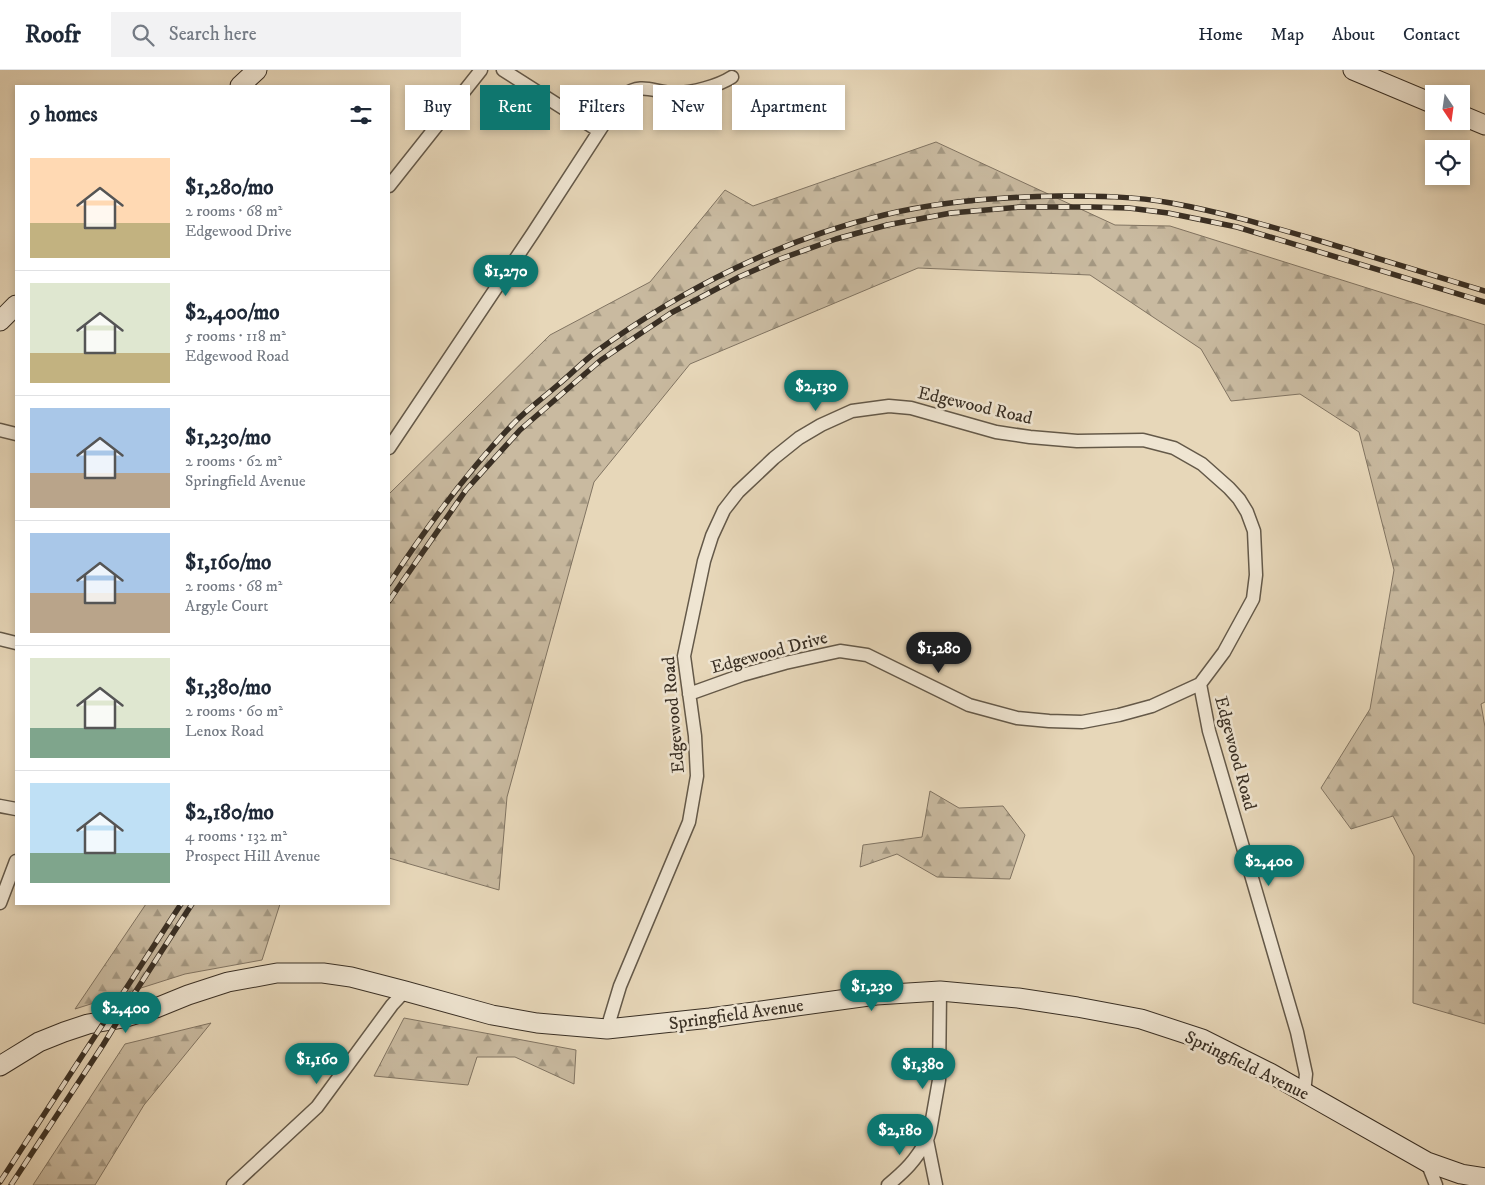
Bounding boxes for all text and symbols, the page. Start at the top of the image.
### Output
search box [111,12,461,57]
text: Roofr [25,20,81,50]
icon: search [129,21,157,49]
text: Search here [169,23,257,46]
text: Home [1198,24,1243,46]
text: Map [1271,24,1304,46]
text: About [1332,24,1375,46]
text: Contact [1403,24,1460,46]
chip: Buy [405,85,470,130]
chip: Rent [480,85,550,130]
chip: Filters [560,85,643,130]
chip: New [653,85,722,130]
chip: Apartment [732,85,845,130]
north arrow [1425,85,1470,130]
map controls [1425,85,1470,185]
icon: filters [347,101,375,129]
text: 9 homes [30,102,98,128]
button: locate [1425,140,1470,185]
text: $1,280/mo [185,175,274,201]
icon: home [70,178,130,238]
text: 2 rooms · 68 m² [185,201,282,221]
text: Edgewood Drive [185,221,292,241]
pin: $1,270 [465,254,547,297]
text: $1,270 [484,261,528,281]
text: $2,400/mo [185,300,279,326]
icon: home [70,303,130,363]
text: 5 rooms · 118 m² [185,326,286,346]
text: Edgewood Road [185,346,289,366]
pin: $2,130 [775,370,857,412]
text: $2,130 [795,376,837,396]
street label: Edgewood Road [915,382,1034,430]
text: $1,230/mo [185,425,271,451]
icon: home [70,428,130,488]
text: 2 rooms · 62 m² [185,451,282,471]
text: Springfield Avenue [185,471,306,491]
text: $1,160/mo [185,550,271,576]
icon: home [70,553,130,613]
text: 2 rooms · 68 m² [185,576,282,596]
text: Argyle Court [185,596,268,616]
street label: Edgewood Drive [709,627,830,679]
pin: $1,280 [898,632,980,674]
text: $1,280 [917,638,961,658]
street label: Edgewood Road [658,656,690,774]
text: $1,380/mo [185,675,271,701]
icon: home [70,678,130,738]
street label: Edgewood Road [1209,694,1261,813]
text: 2 rooms · 60 m² [185,701,283,721]
text: Lenox Road [185,721,264,741]
text: $2,180/mo [185,800,274,826]
icon: home [70,803,130,863]
text: 4 rooms · 132 m² [185,826,287,846]
pin: $2,400 [1228,844,1310,887]
text: Prospect Hill Avenue [185,846,320,866]
text: $2,400 [1245,851,1293,871]
pin: $1,230 [831,970,913,1012]
text: $1,230 [851,976,893,996]
pin: $2,400 [85,992,167,1034]
street label: Springfield Avenue [667,995,805,1035]
text: $2,400 [102,998,150,1018]
street label: Springfield Avenue [1181,1026,1312,1106]
pin: $1,160 [276,1042,358,1085]
pin: $1,380 [882,1048,964,1090]
text: $1,160 [296,1049,338,1069]
text: $1,380 [902,1054,944,1074]
pin: $2,180 [859,1114,941,1156]
text: $2,180 [878,1120,922,1140]

